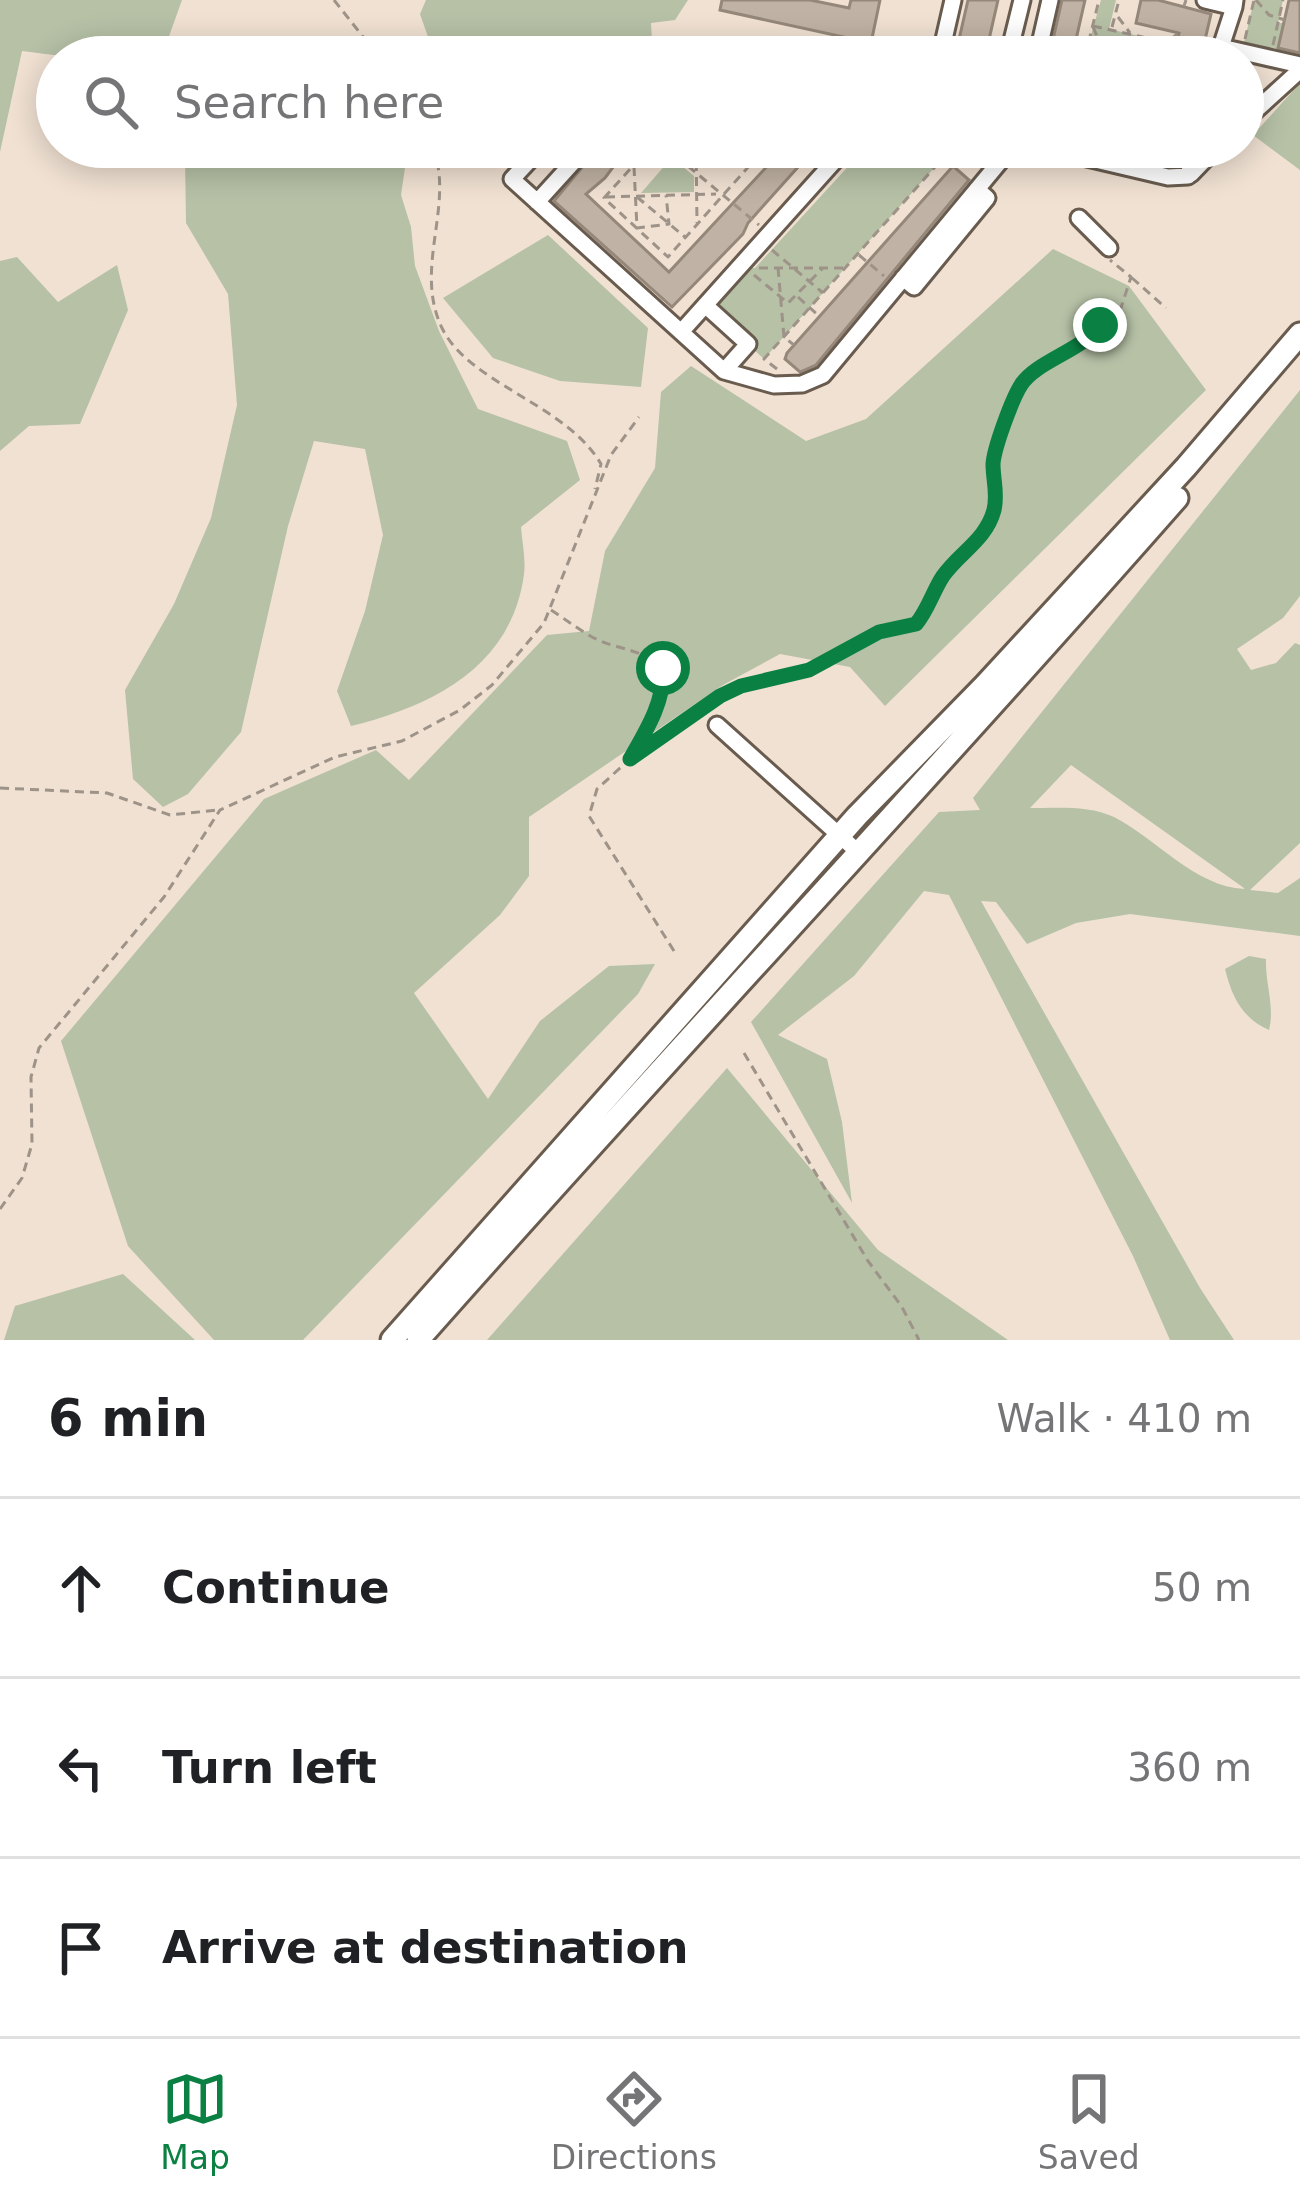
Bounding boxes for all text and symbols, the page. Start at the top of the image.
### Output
search box [36,36,1264,168]
icon: search [78,69,144,135]
text: Search here [174,76,444,129]
route end [1073,298,1127,352]
route start [636,641,690,695]
text: 6 min [48,1389,208,1448]
text: Walk · 410 m [997,1396,1252,1441]
icon: ahead [48,1555,114,1621]
text: Continue [162,1561,390,1614]
text: 50 m [1152,1565,1252,1610]
icon: left [48,1735,114,1801]
text: Turn left [162,1741,377,1794]
text: 360 m [1127,1745,1252,1790]
icon: arrive [48,1915,114,1981]
text: Arrive at destination [162,1921,688,1974]
tab: Map [160,2066,230,2177]
tab: Directions [551,2066,717,2177]
tab: Saved [1038,2066,1140,2177]

